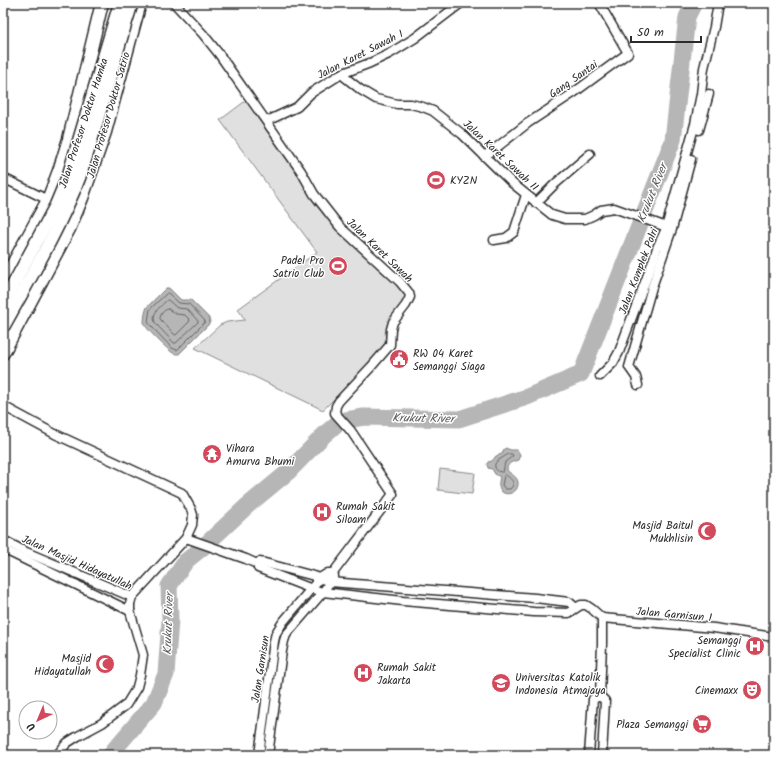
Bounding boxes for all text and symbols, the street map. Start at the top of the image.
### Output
scale bar [631,18,701,44]
text: 50 m [637,23,664,42]
street label: Jalan Karet Sawah I [314,25,407,84]
street label: Jalan Profesor Doktor Satrio [82,50,136,181]
street label: Jalan Profesor Doktor Hamka [54,56,114,191]
street label: Gang Santai [545,56,602,103]
street label: Jalan Karet Sawah II [458,116,542,196]
water label: Krukut River [632,158,674,225]
sports icon: KYZN [425,169,447,191]
place label: KYZN [450,172,478,190]
street label: Jalan Karet Sawah [342,214,417,287]
street label: Jalan Komplek Polri [614,225,664,317]
place label: Padel Pro Satrio Club [273,252,324,283]
sports icon: Padel Pro Satrio Club [327,255,349,277]
place label: RW 04 Karet Semanggi Siaga [413,345,485,376]
public building icon: RW 04 Karet Semanggi Siaga [388,348,410,370]
water label: Krukut River [392,408,457,429]
place label: Vihara Amurva Bhumi [226,440,295,471]
temple icon: Vihara Amurva Bhumi [201,443,223,465]
place label: Rumah Sakit Siloam [336,498,396,529]
hospital icon: Rumah Sakit Siloam [311,501,333,523]
place label: Masjid Baitul Mukhlisin [632,517,693,548]
mosque icon: Masjid Baitul Mukhlisin [696,520,718,542]
street label: Jalan Masjid Hidayatullah [18,530,135,595]
water label: Krukut River [158,590,179,655]
street label: Jalan Garnisun 1 [635,603,713,627]
place label: Semanggi Specialist Clinic [668,632,741,663]
street label: Jalan Garnisun [247,634,275,704]
hospital icon: Semanggi Specialist Clinic [744,635,766,657]
place label: Masjid Hidayatullah [34,650,91,681]
mosque icon: Masjid Hidayatullah [94,653,116,675]
place label: Rumah Sakit Jakarta [377,659,437,690]
hospital icon: Rumah Sakit Jakarta [352,662,374,684]
place label: Universitas Katolik Indonesia Atmajaya [515,669,606,700]
school or university icon: Universitas Katolik Indonesia Atmajaya [490,672,512,694]
theatre icon: Cinemaxx [741,679,763,701]
place label: Cinemaxx [695,682,738,700]
north arrow [18,700,58,740]
supermarket icon: Plaza Semanggi [691,713,713,735]
place label: Plaza Semanggi [616,716,688,734]
text: U [23,717,40,735]

